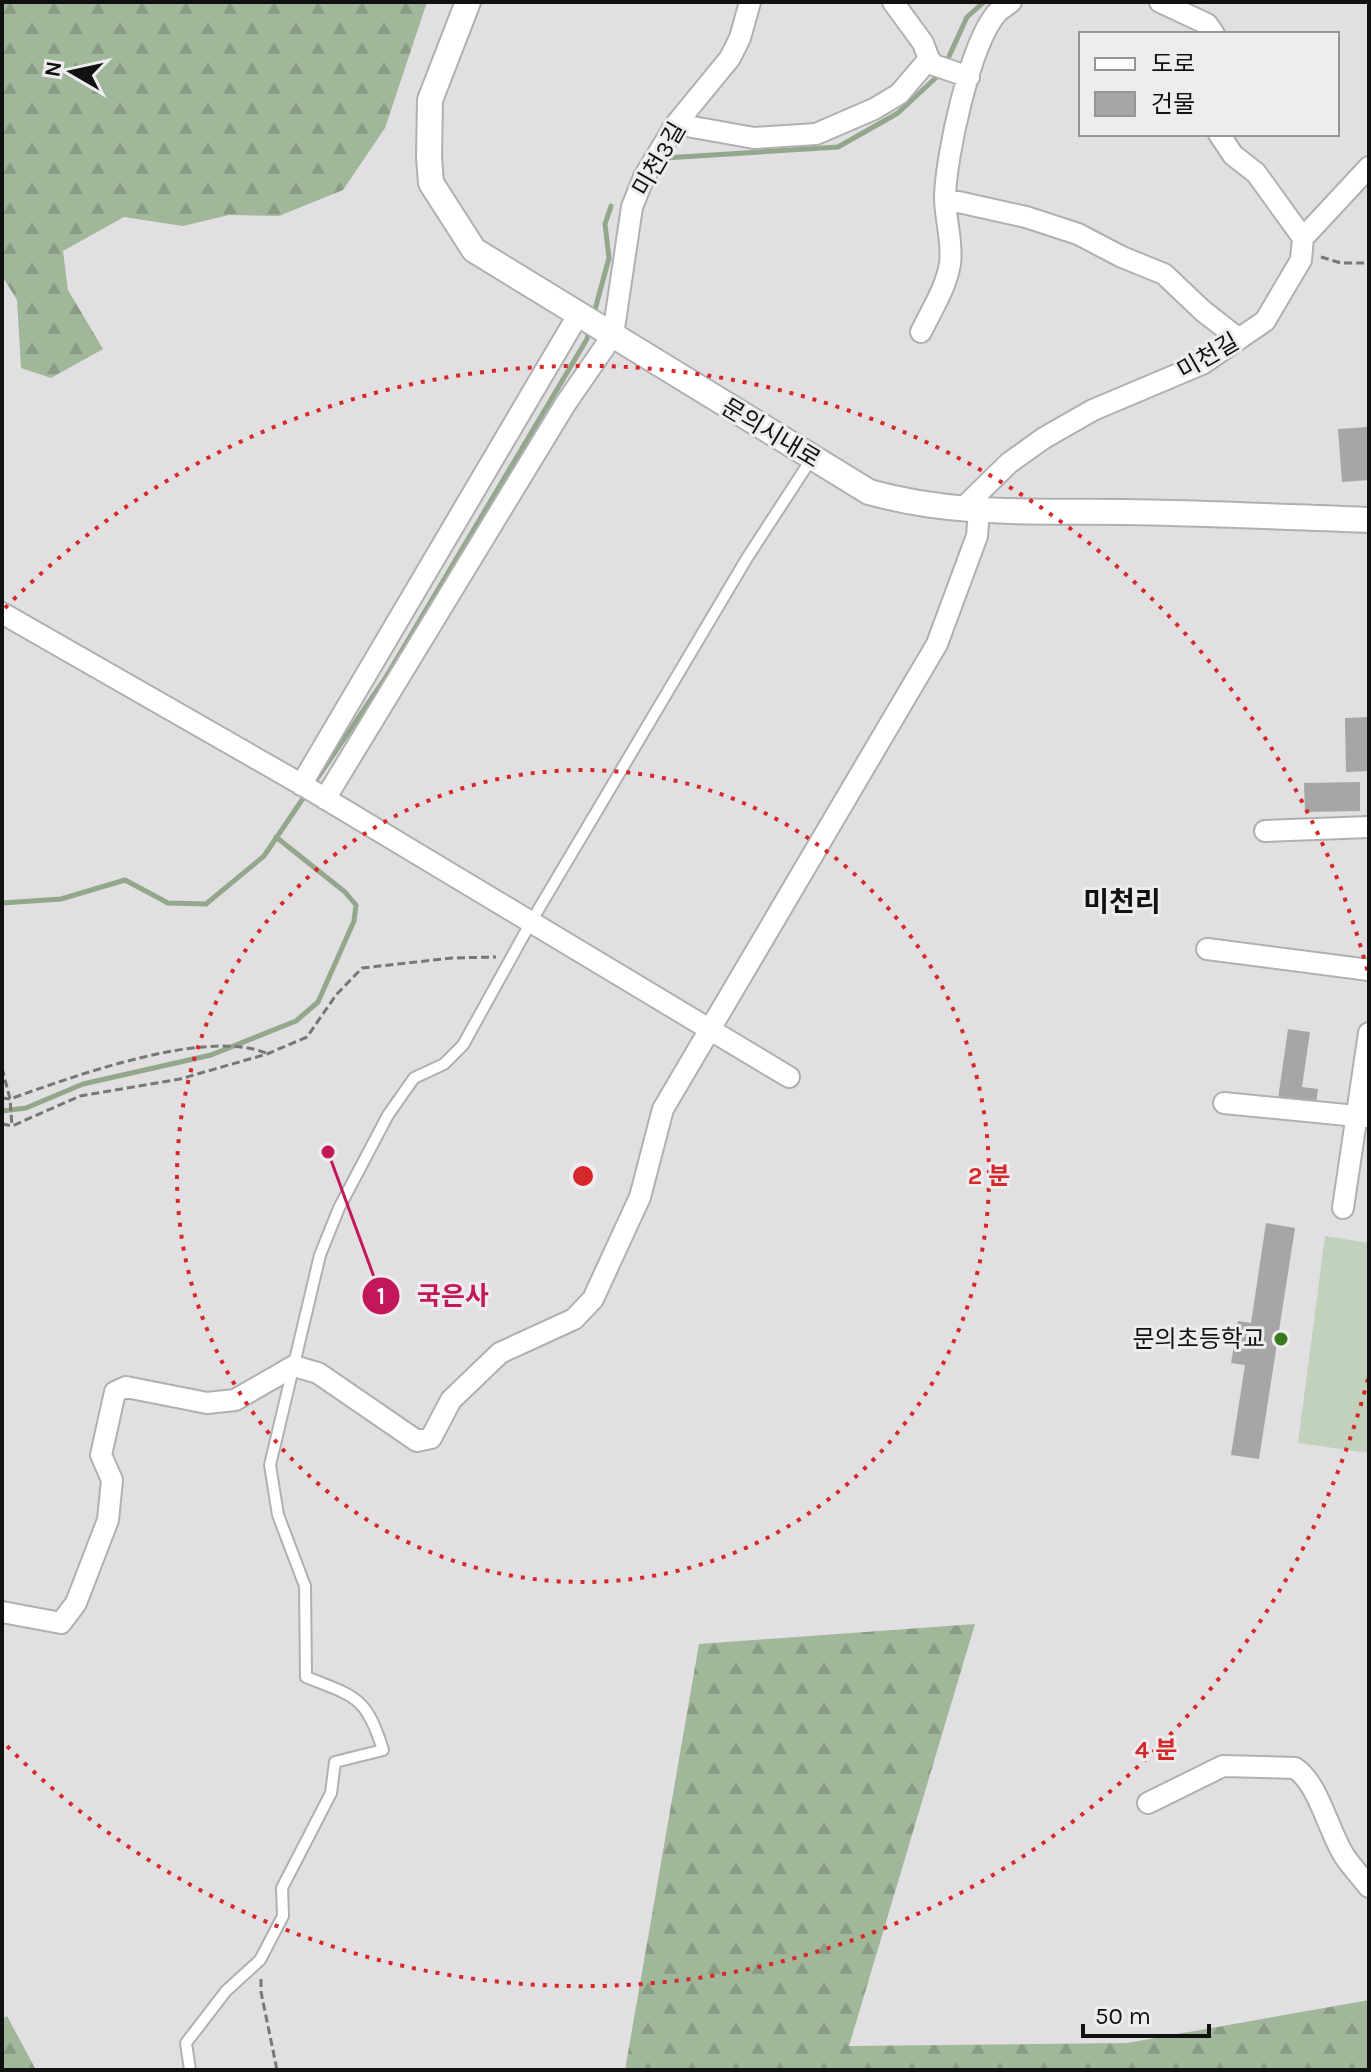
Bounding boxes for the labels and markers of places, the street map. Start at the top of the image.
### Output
centre of rings [569,1162,597,1190]
callout: 국은사 [361,1271,505,1321]
place label: 문의초등학교 [1133,1325,1265,1353]
marker: 문의초등학교 [1272,1330,1290,1348]

